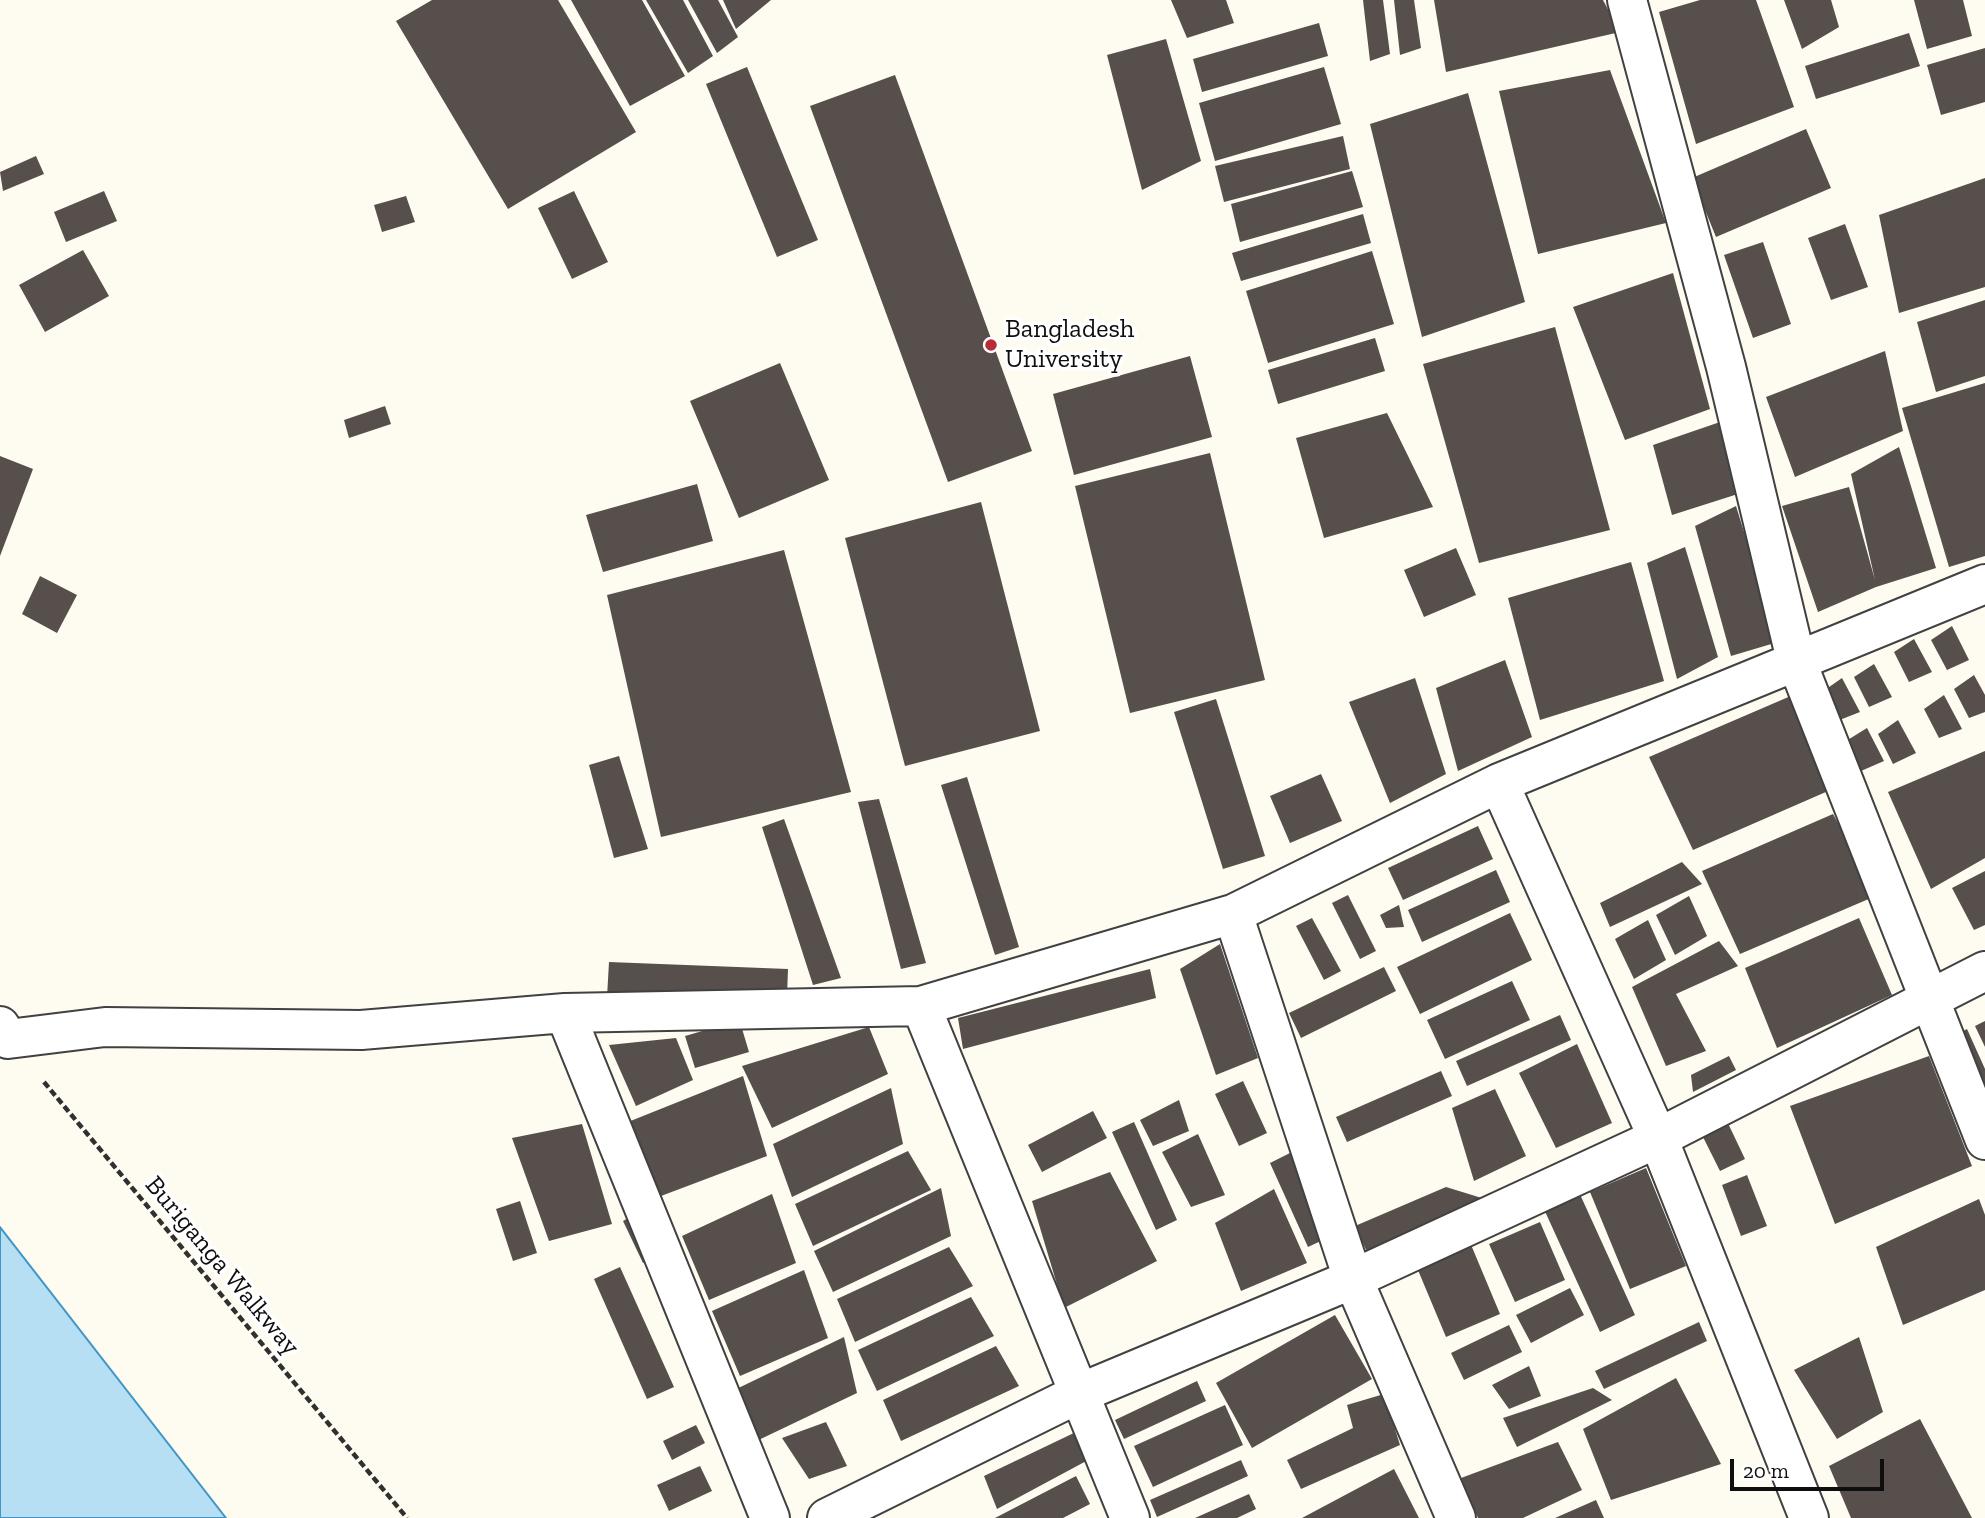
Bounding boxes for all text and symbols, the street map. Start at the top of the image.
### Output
place label: Bangladesh University [1005,314,1134,376]
marker: Bangladesh University [983,337,999,353]
street label: Buriganga Walkway [138,1170,306,1362]
scale bar [1733,1444,1887,1488]
text: 20 m [1743,1458,1789,1483]

